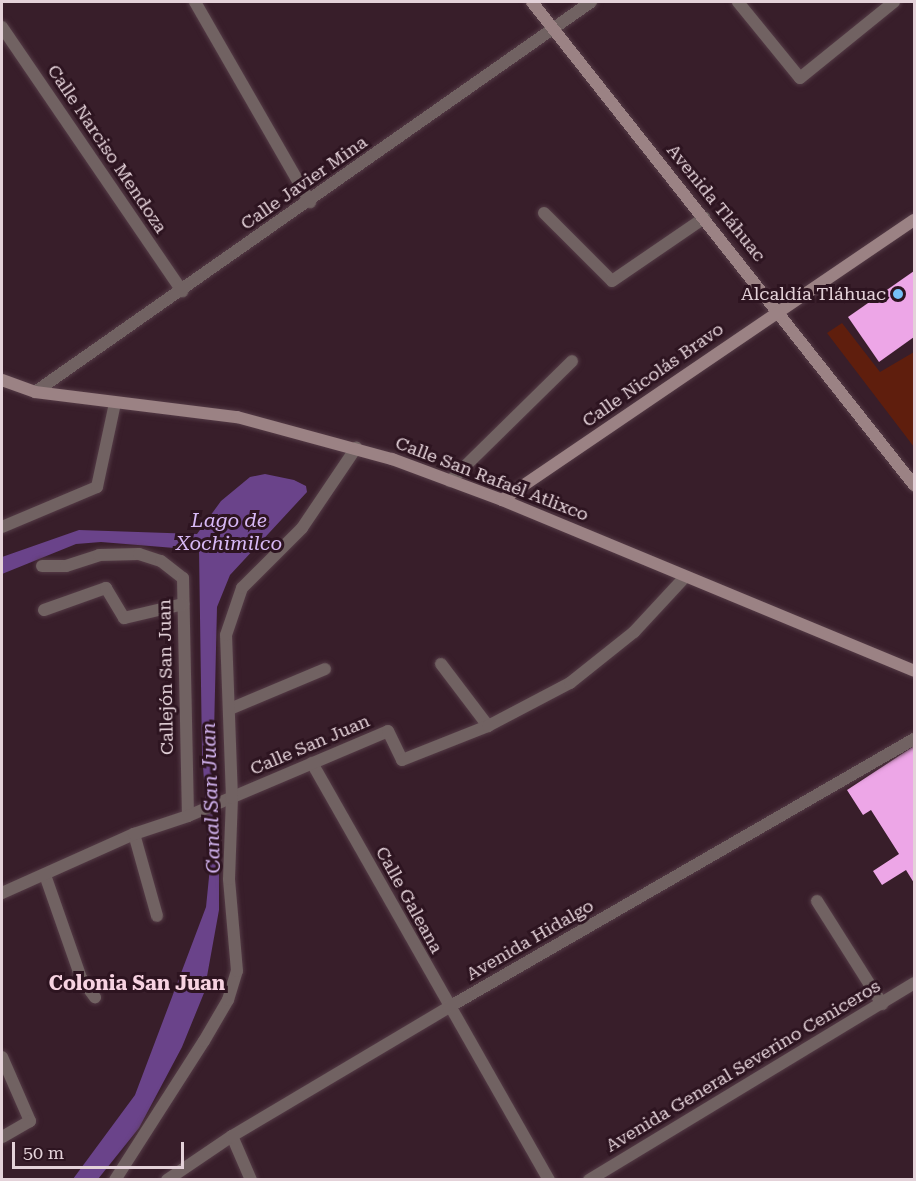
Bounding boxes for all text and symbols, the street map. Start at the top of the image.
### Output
street label: Calle Narciso Mendoza [43,61,171,237]
street label: Calle Javier Mina [237,131,371,235]
street label: Avenida Tláhuac [662,140,770,266]
place label: Alcaldía Tláhuac [741,283,886,305]
marker: Alcaldía Tláhuac [891,287,905,301]
street label: Calle Nicolás Bravo [578,318,728,432]
street label: Calle San Rafaél Atlixco [392,432,592,526]
water label: Lago de Xochimilco [176,509,282,556]
street label: Callejón San Juan [154,599,178,755]
street label: Calle San Juan [247,710,373,780]
water label: Canal San Juan [196,722,226,874]
street label: Calle Galeana [371,843,447,957]
street label: Avenida Hidalgo [462,895,598,985]
district label: Colonia San Juan [49,971,225,995]
street label: Avenida General Severino Ceniceros [602,975,884,1157]
scale bar [15,1130,188,1168]
text: 50 m [23,1142,64,1163]

